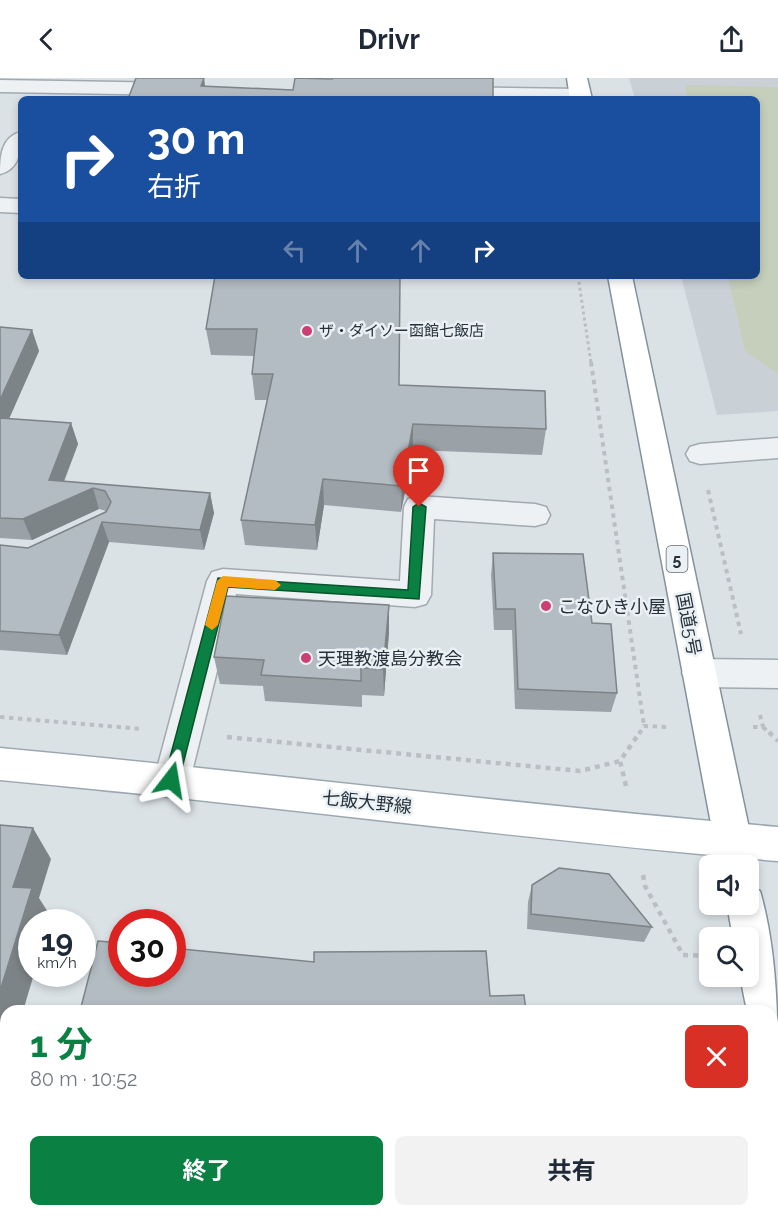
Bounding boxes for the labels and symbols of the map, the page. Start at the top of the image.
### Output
place label: ザ・ダイソー函館七飯店 [319,322,484,340]
marker: ザ・ダイソー函館七飯店 [300,324,314,338]
pin [393,445,444,507]
road number: 5 [666,546,688,572]
street label: 国道5号 [673,591,705,657]
place label: こなひき小屋 [558,596,666,617]
marker: こなひき小屋 [539,599,553,613]
place label: 天理教渡島分教会 [318,648,462,669]
marker: 天理教渡島分教会 [299,651,313,665]
position arrow [139,748,203,812]
street label: 七飯大野線 [321,787,413,817]
speed limit sign: 30 [108,909,186,987]

